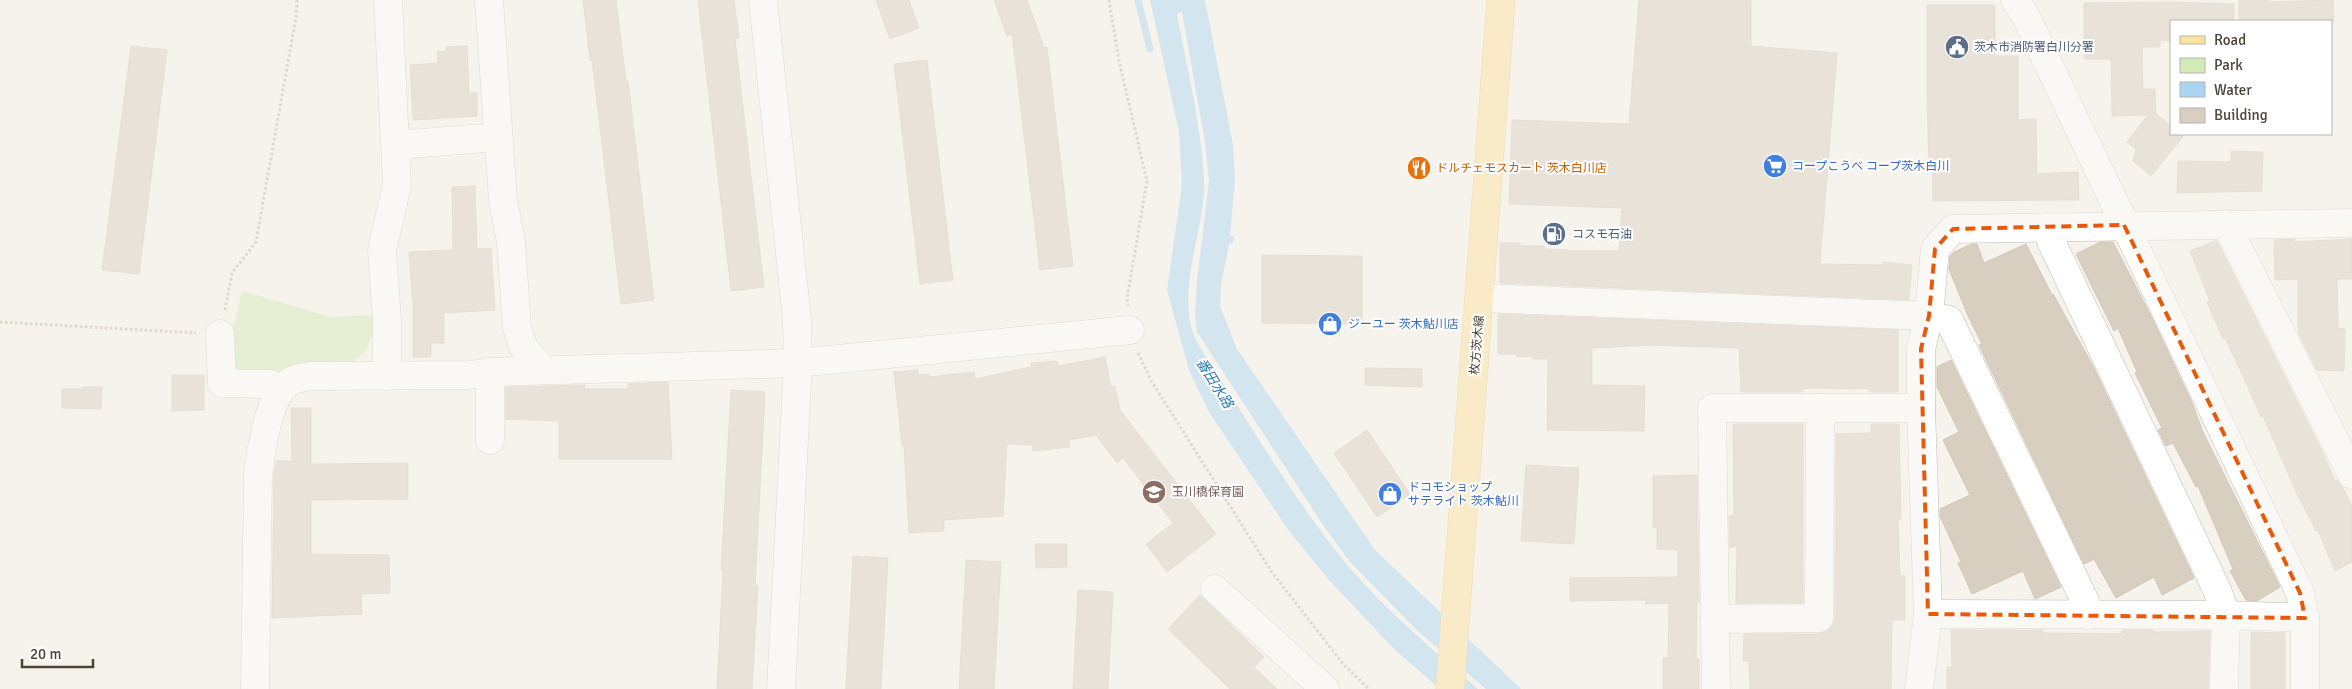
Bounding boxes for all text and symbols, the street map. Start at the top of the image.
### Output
legend [2170,20,2332,135]
text: Road [2214,31,2246,49]
public building icon: 茨木市消防署白川分署 [1944,34,1970,60]
place label: 茨木市消防署白川分署 [1974,40,2094,55]
text: Park [2214,56,2243,74]
text: Water [2214,81,2252,99]
text: Building [2214,106,2268,124]
supermarket icon: コープこうべ コープ茨木白川 [1762,153,1788,179]
restaurant icon: ドルチェモスカート 茨木白川店 [1406,155,1432,181]
place label: コープこうべ コープ茨木白川 [1792,159,1949,174]
place label: ドルチェモスカート 茨木白川店 [1436,161,1607,176]
fuel station icon: コスモ石油 [1541,221,1567,247]
place label: コスモ石油 [1572,227,1632,242]
shop icon: ジーユー 茨木鮎川店 [1317,311,1343,337]
street label: 枚方茨木線 [1467,314,1488,376]
place label: ジーユー 茨木鮎川店 [1348,317,1459,332]
water label: 番田水路 [1193,355,1237,412]
school or university icon: 玉川橋保育園 [1141,479,1167,505]
place label: ドコモショップ サテライト 茨木鮎川 [1408,480,1519,509]
shop icon: ドコモショップ サテライト 茨木鮎川 [1377,481,1403,507]
place label: 玉川橋保育園 [1172,485,1244,500]
scale bar [22,636,94,668]
text: 20 m [30,645,61,663]

